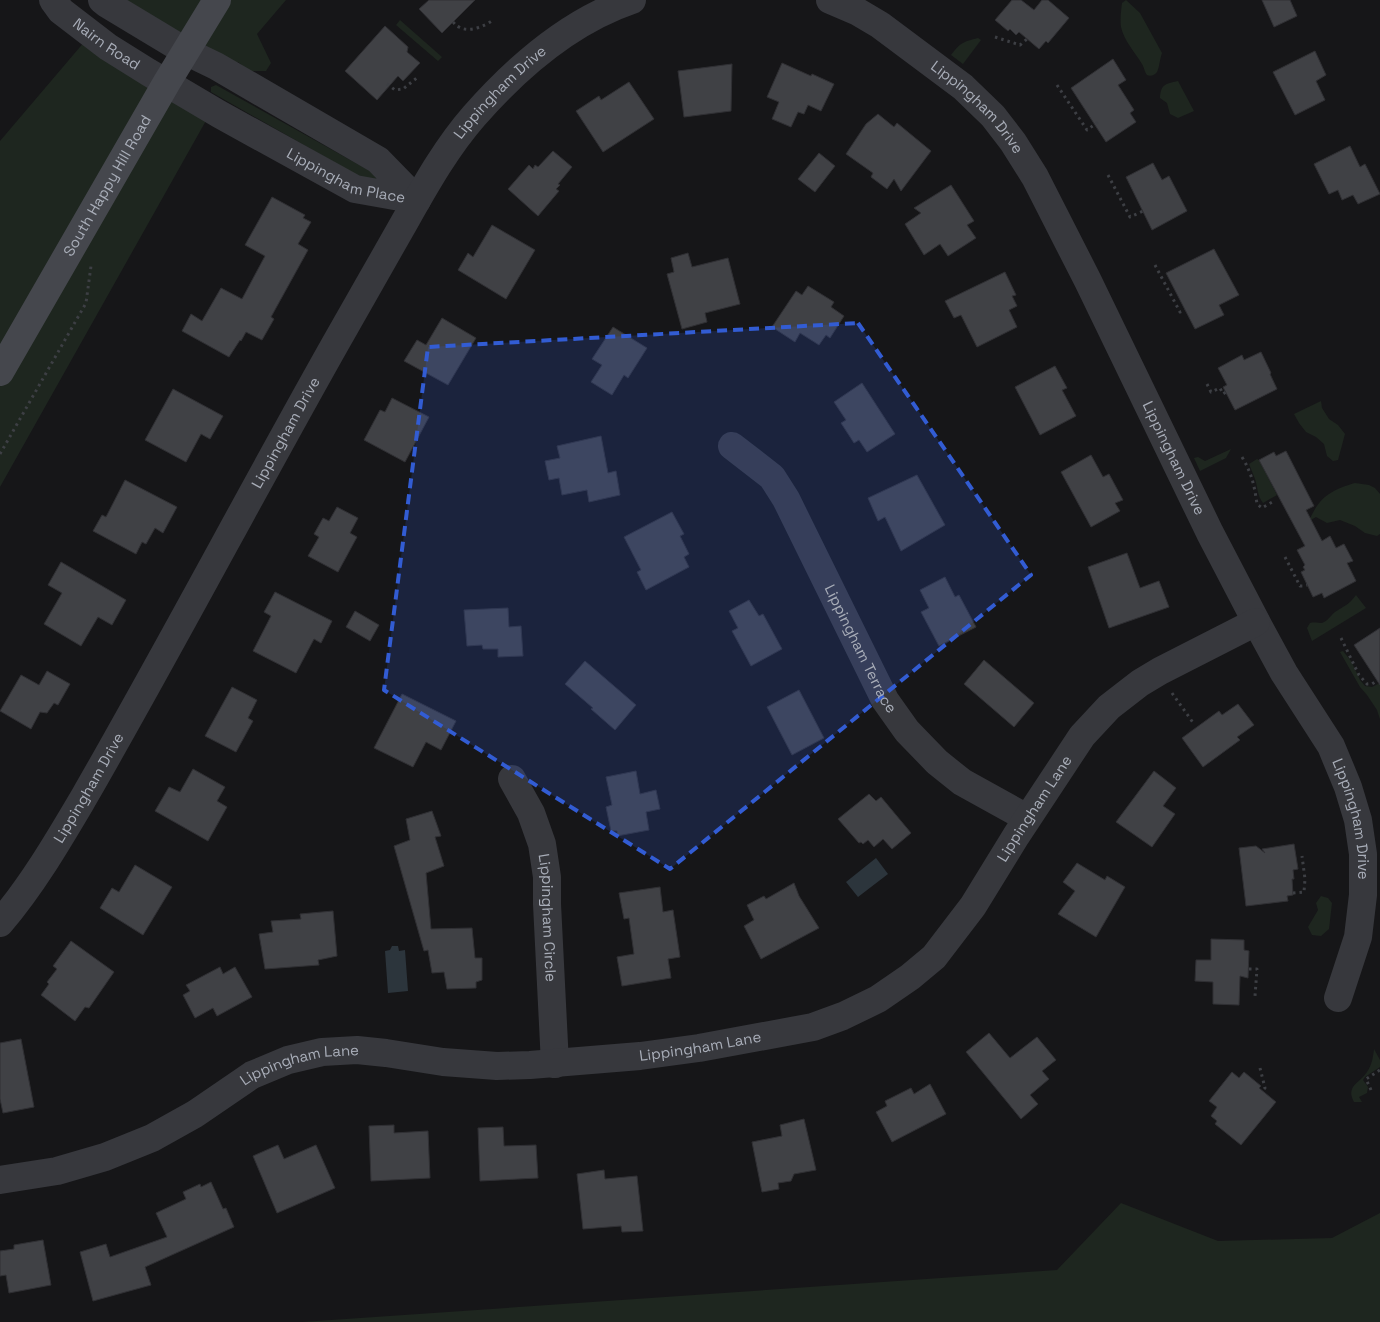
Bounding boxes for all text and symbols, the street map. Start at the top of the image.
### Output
street label: Nairn Road [69,14,144,74]
street label: Lippingham Drive [449,41,550,143]
street label: Lippingham Drive [927,56,1028,157]
street label: South Happy Hill Road [59,111,155,260]
street label: Lippingham Place [284,143,407,207]
street label: Lippingham Drive [247,373,324,492]
street label: Lippingham Drive [1139,398,1210,518]
street label: Lippingham Terrace [821,581,901,717]
street label: Lippingham Drive [49,729,128,846]
street label: Lippingham Lane [993,751,1076,865]
street label: Lippingham Drive [1328,756,1373,880]
street label: Lippingham Circle [535,852,561,983]
street label: Lippingham Lane [638,1027,763,1065]
street label: Lippingham Lane [236,1040,360,1089]

